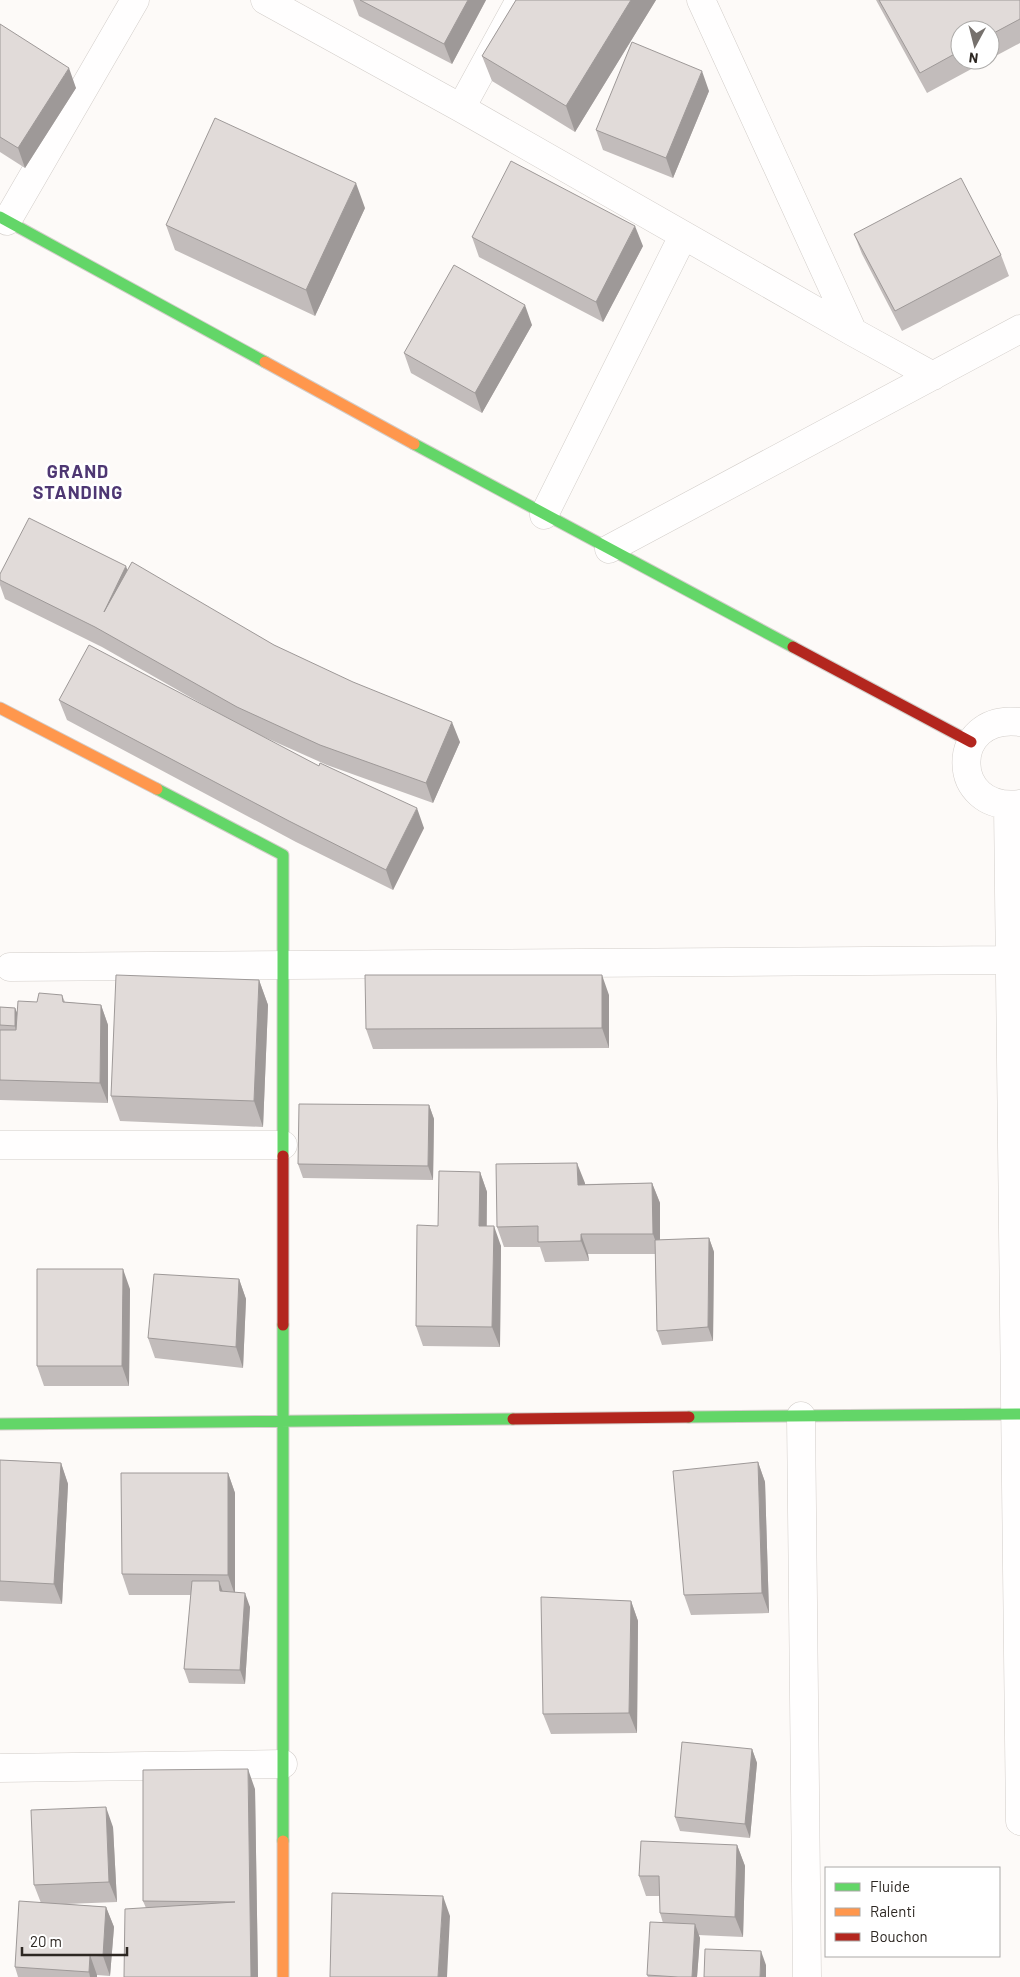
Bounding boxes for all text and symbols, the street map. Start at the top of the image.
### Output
north arrow [950,20,1000,70]
text: N [968,49,979,67]
district label: GRAND STANDING [33,460,123,503]
legend [825,1867,1000,1957]
text: Fluide [870,1877,910,1895]
text: Ralenti [870,1902,916,1920]
scale bar [22,1924,128,1956]
text: Bouchon [870,1927,928,1945]
text: 20 m [30,1932,62,1950]

